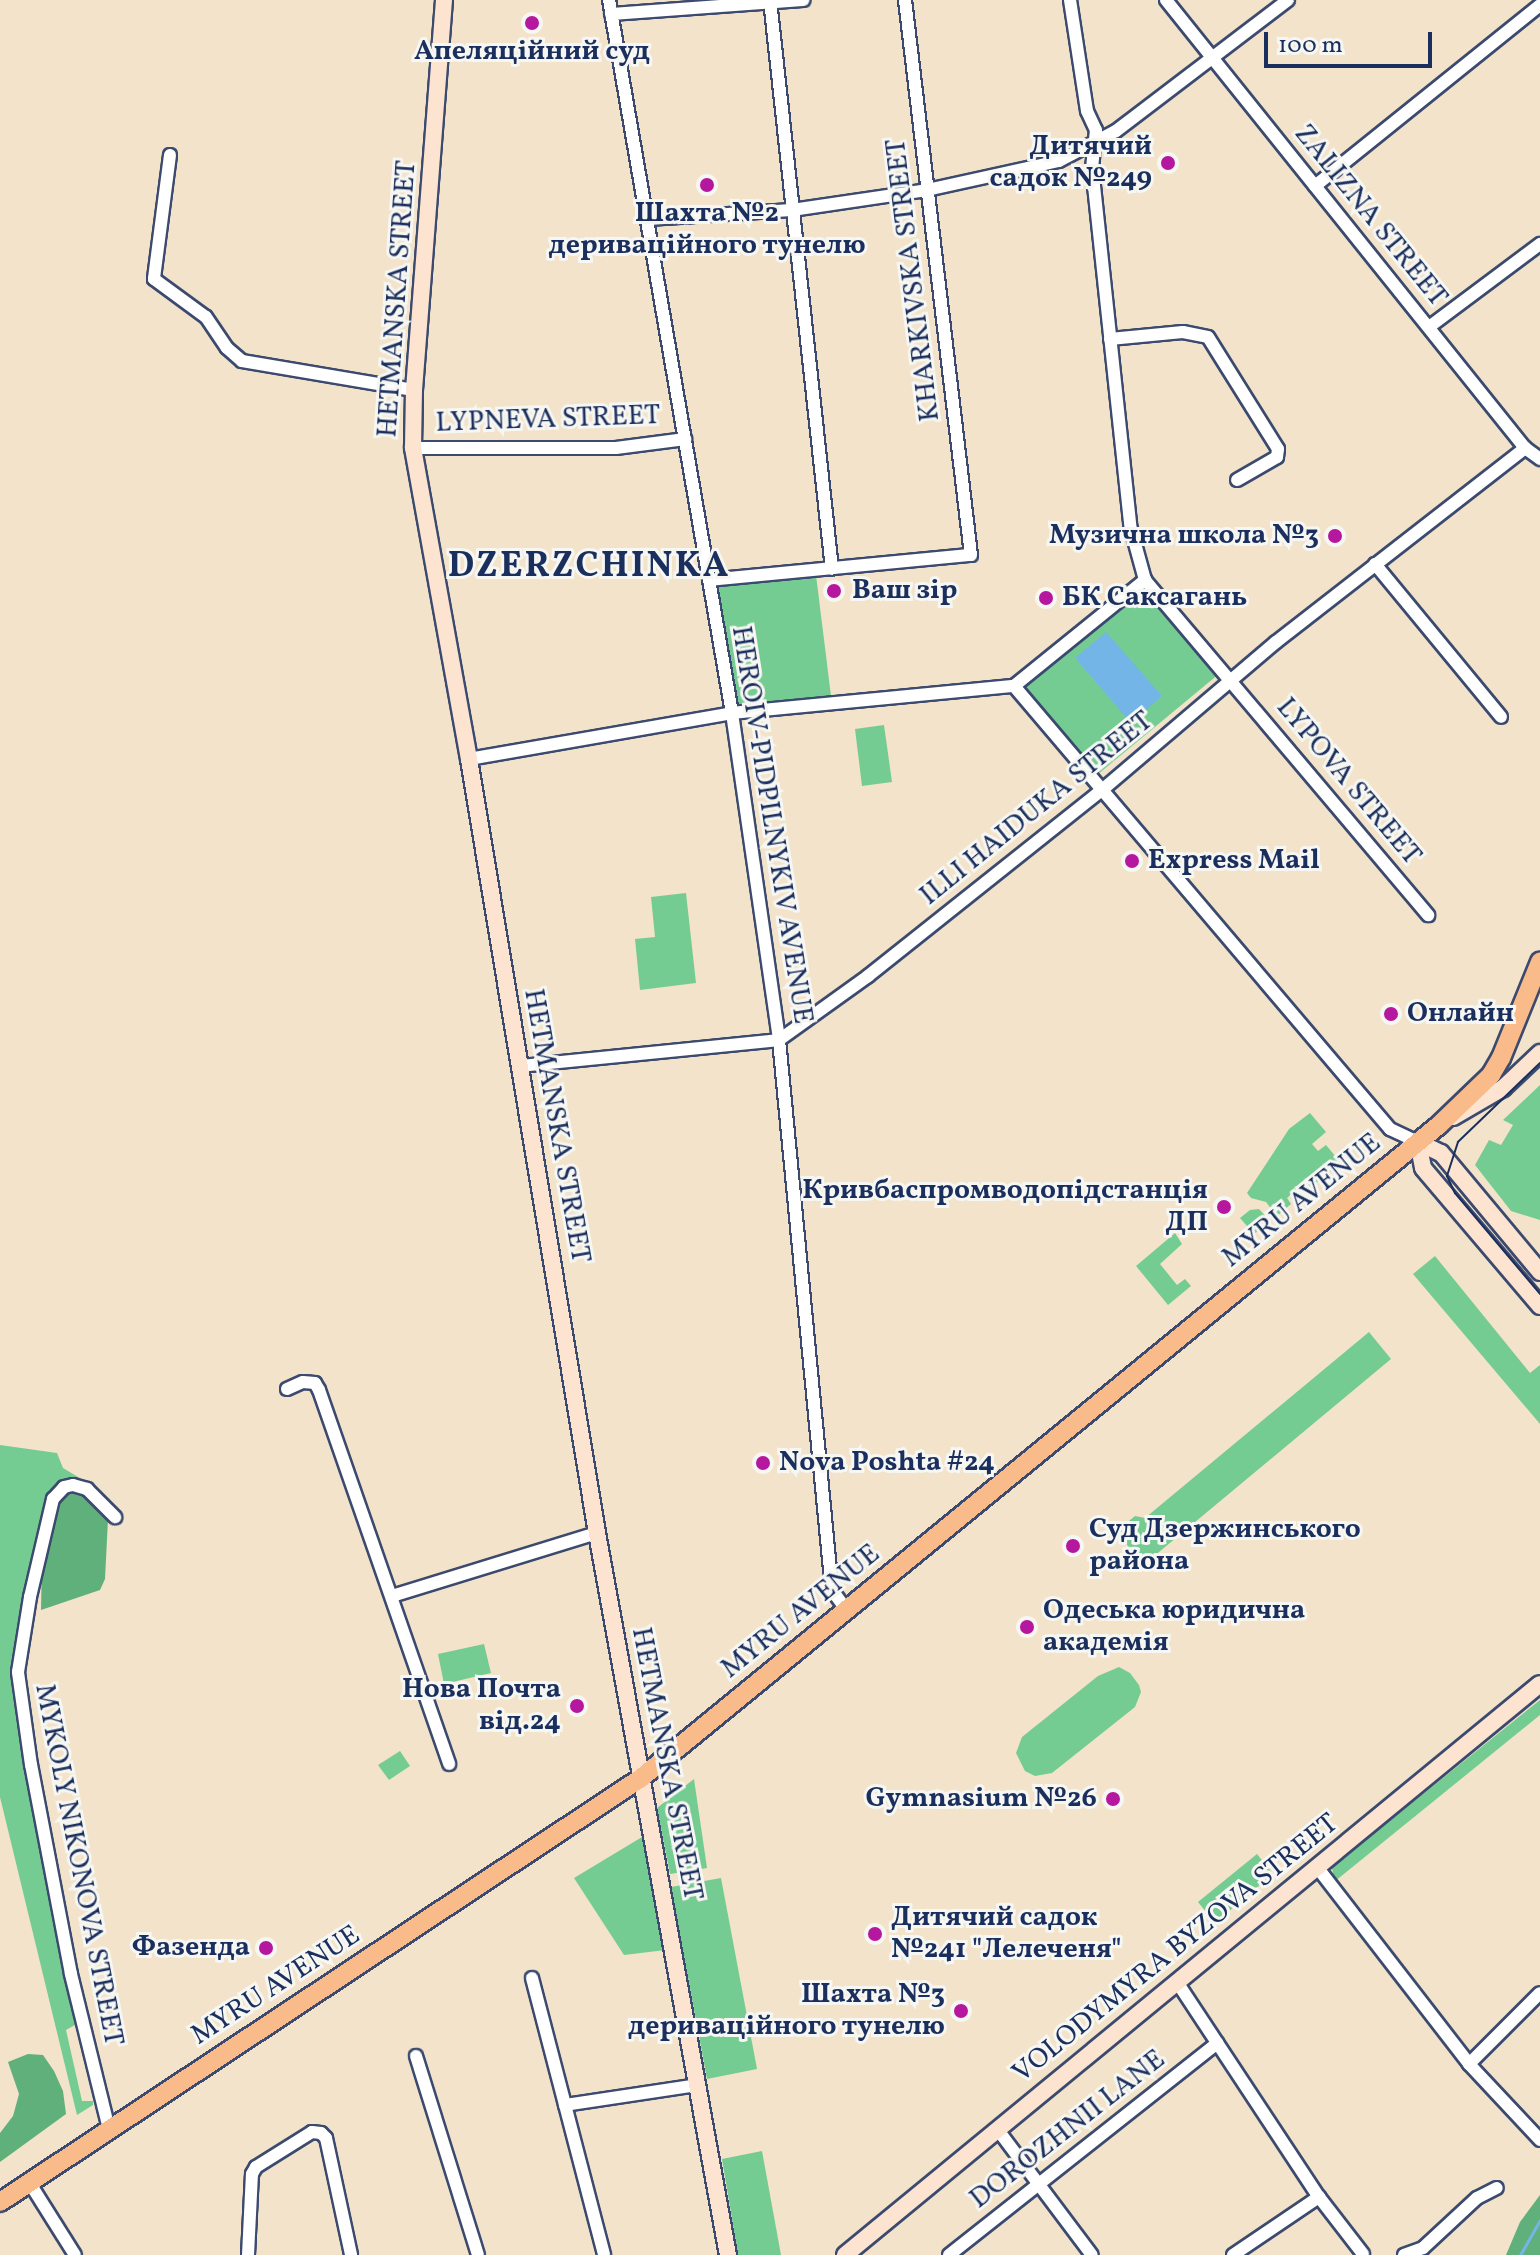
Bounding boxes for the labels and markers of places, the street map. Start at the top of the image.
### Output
marker: Апеляційний суд [523,14,541,32]
place label: Апеляційний суд [414,35,650,69]
place label: Дитячий садок №249 [990,130,1152,196]
marker: Дитячий садок №249 [1159,154,1177,172]
marker: Шахта №2 дериваційного тунелю [698,176,716,194]
place label: Шахта №2 дериваційного тунелю [548,197,866,263]
place label: Музична школа №3 [1049,519,1319,553]
marker: Музична школа №3 [1326,527,1344,545]
place label: Ваш зір [852,574,957,608]
marker: Ваш зір [823,580,845,602]
place label: БК Саксагань [1062,581,1247,615]
marker: БК Саксагань [1037,589,1055,607]
place label: Express Mail [1148,844,1320,878]
marker: Express Mail [1123,852,1141,870]
place label: Онлайн [1407,997,1514,1031]
marker: Онлайн [1382,1005,1400,1023]
place label: Кривбаспромводопідстанція ДП [802,1174,1208,1240]
marker: Кривбаспромводопідстанція ДП [1215,1198,1233,1216]
place label: Nova Poshta #24 [779,1446,995,1480]
marker: Nova Poshta #24 [754,1454,772,1472]
place label: Суд Дзержинського района [1089,1513,1361,1579]
marker: Суд Дзержинського района [1064,1537,1082,1555]
place label: Одеська юридична академія [1043,1594,1305,1660]
marker: Одеська юридична академія [1018,1618,1036,1636]
place label: Нова Почта від.24 [402,1673,561,1739]
marker: Нова Почта від.24 [568,1697,586,1715]
place label: Gymnasium №26 [865,1782,1097,1816]
marker: Gymnasium №26 [1104,1790,1122,1808]
place label: Дитячий садок №241 "Лелеченя" [891,1901,1122,1967]
marker: Дитячий садок №241 "Лелеченя" [866,1925,884,1943]
place label: Фазенда [132,1931,250,1965]
marker: Фазенда [257,1939,275,1957]
place label: Шахта №3 дериваційного тунелю [628,1978,945,2044]
marker: Шахта №3 дериваційного тунелю [952,2002,970,2020]

